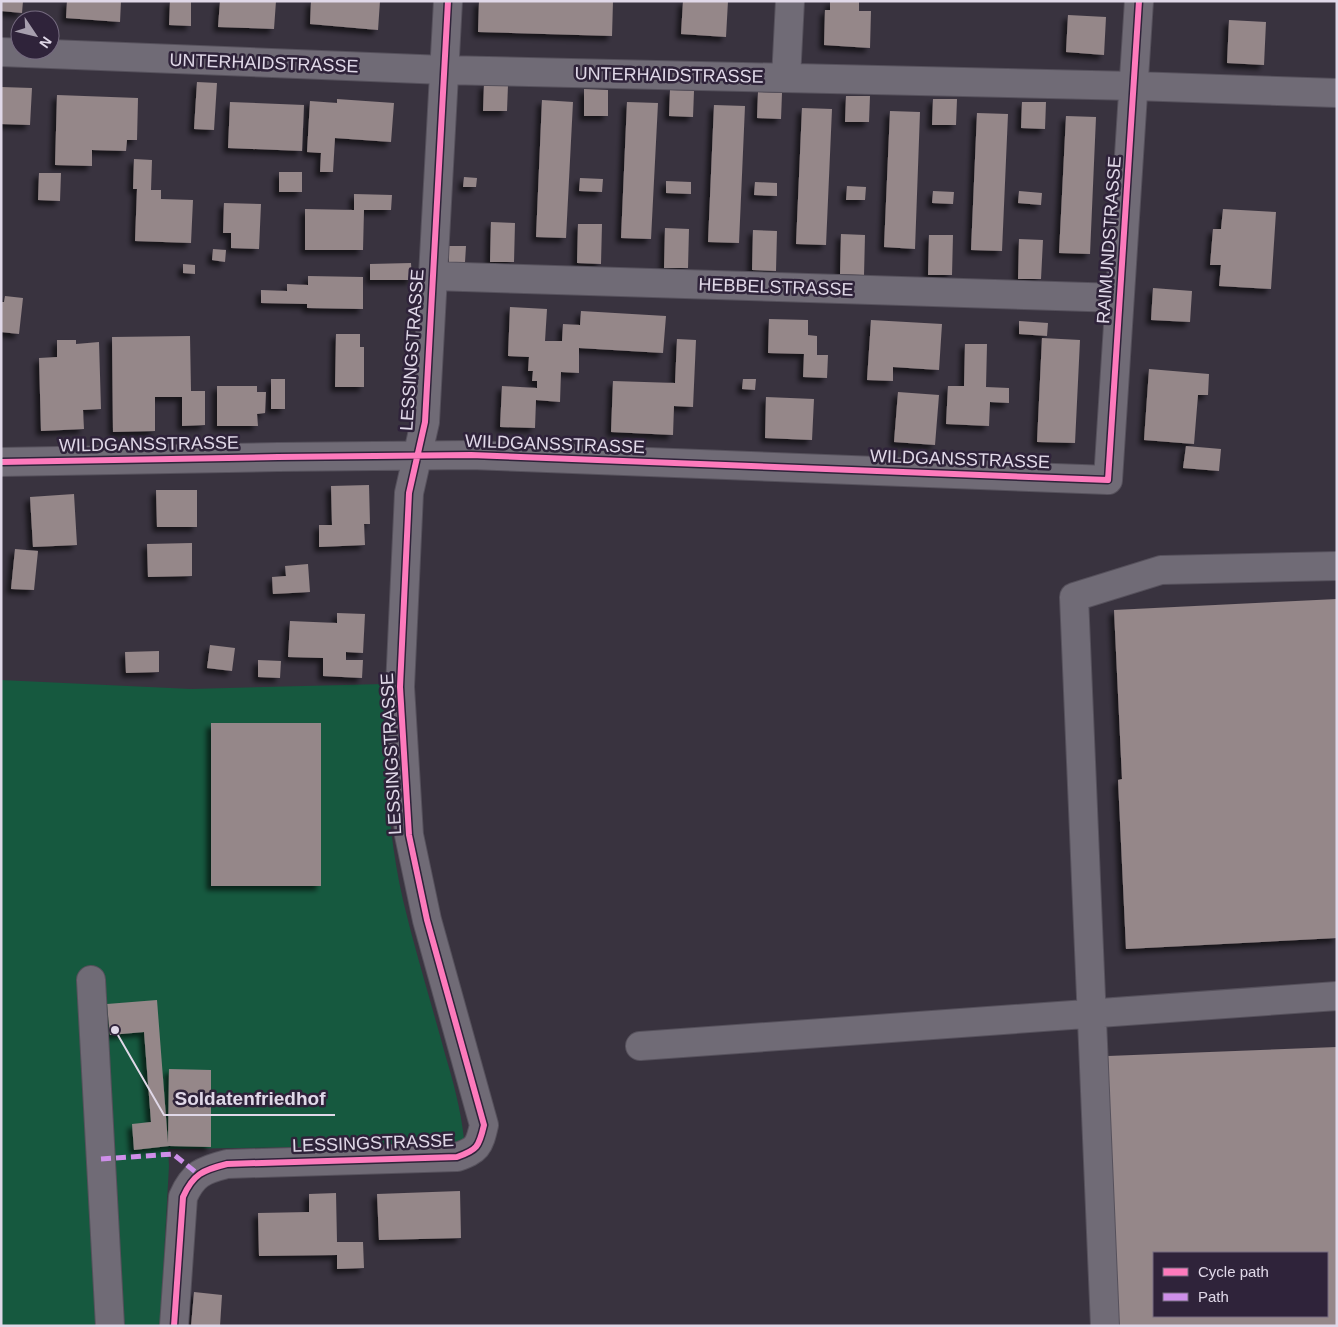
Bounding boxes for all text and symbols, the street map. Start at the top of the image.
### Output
north arrow [10,10,60,60]
text: N [36,34,55,51]
street label: UNTERHAIDSTRASSE [169,50,359,76]
street label: UNTERHAIDSTRASSE [574,63,764,87]
street label: RAIMUNDSTRASSE [1093,155,1125,325]
street label: LESSINGSTRASSE [396,268,428,432]
street label: HEBBELSTRASSE [698,274,854,300]
street label: WILDGANSSTRASSE [465,431,645,457]
street label: WILDGANSSTRASSE [59,432,239,456]
street label: WILDGANSSTRASSE [870,446,1050,472]
street label: LESSINGSTRASSE [377,673,405,835]
callout: Soldatenfriedhof [164,1081,335,1115]
text: Soldatenfriedhof [175,1088,326,1109]
street label: LESSINGSTRASSE [292,1130,454,1156]
legend [1153,1252,1328,1317]
text: Cycle path [1198,1263,1269,1280]
text: Path [1198,1288,1229,1305]

